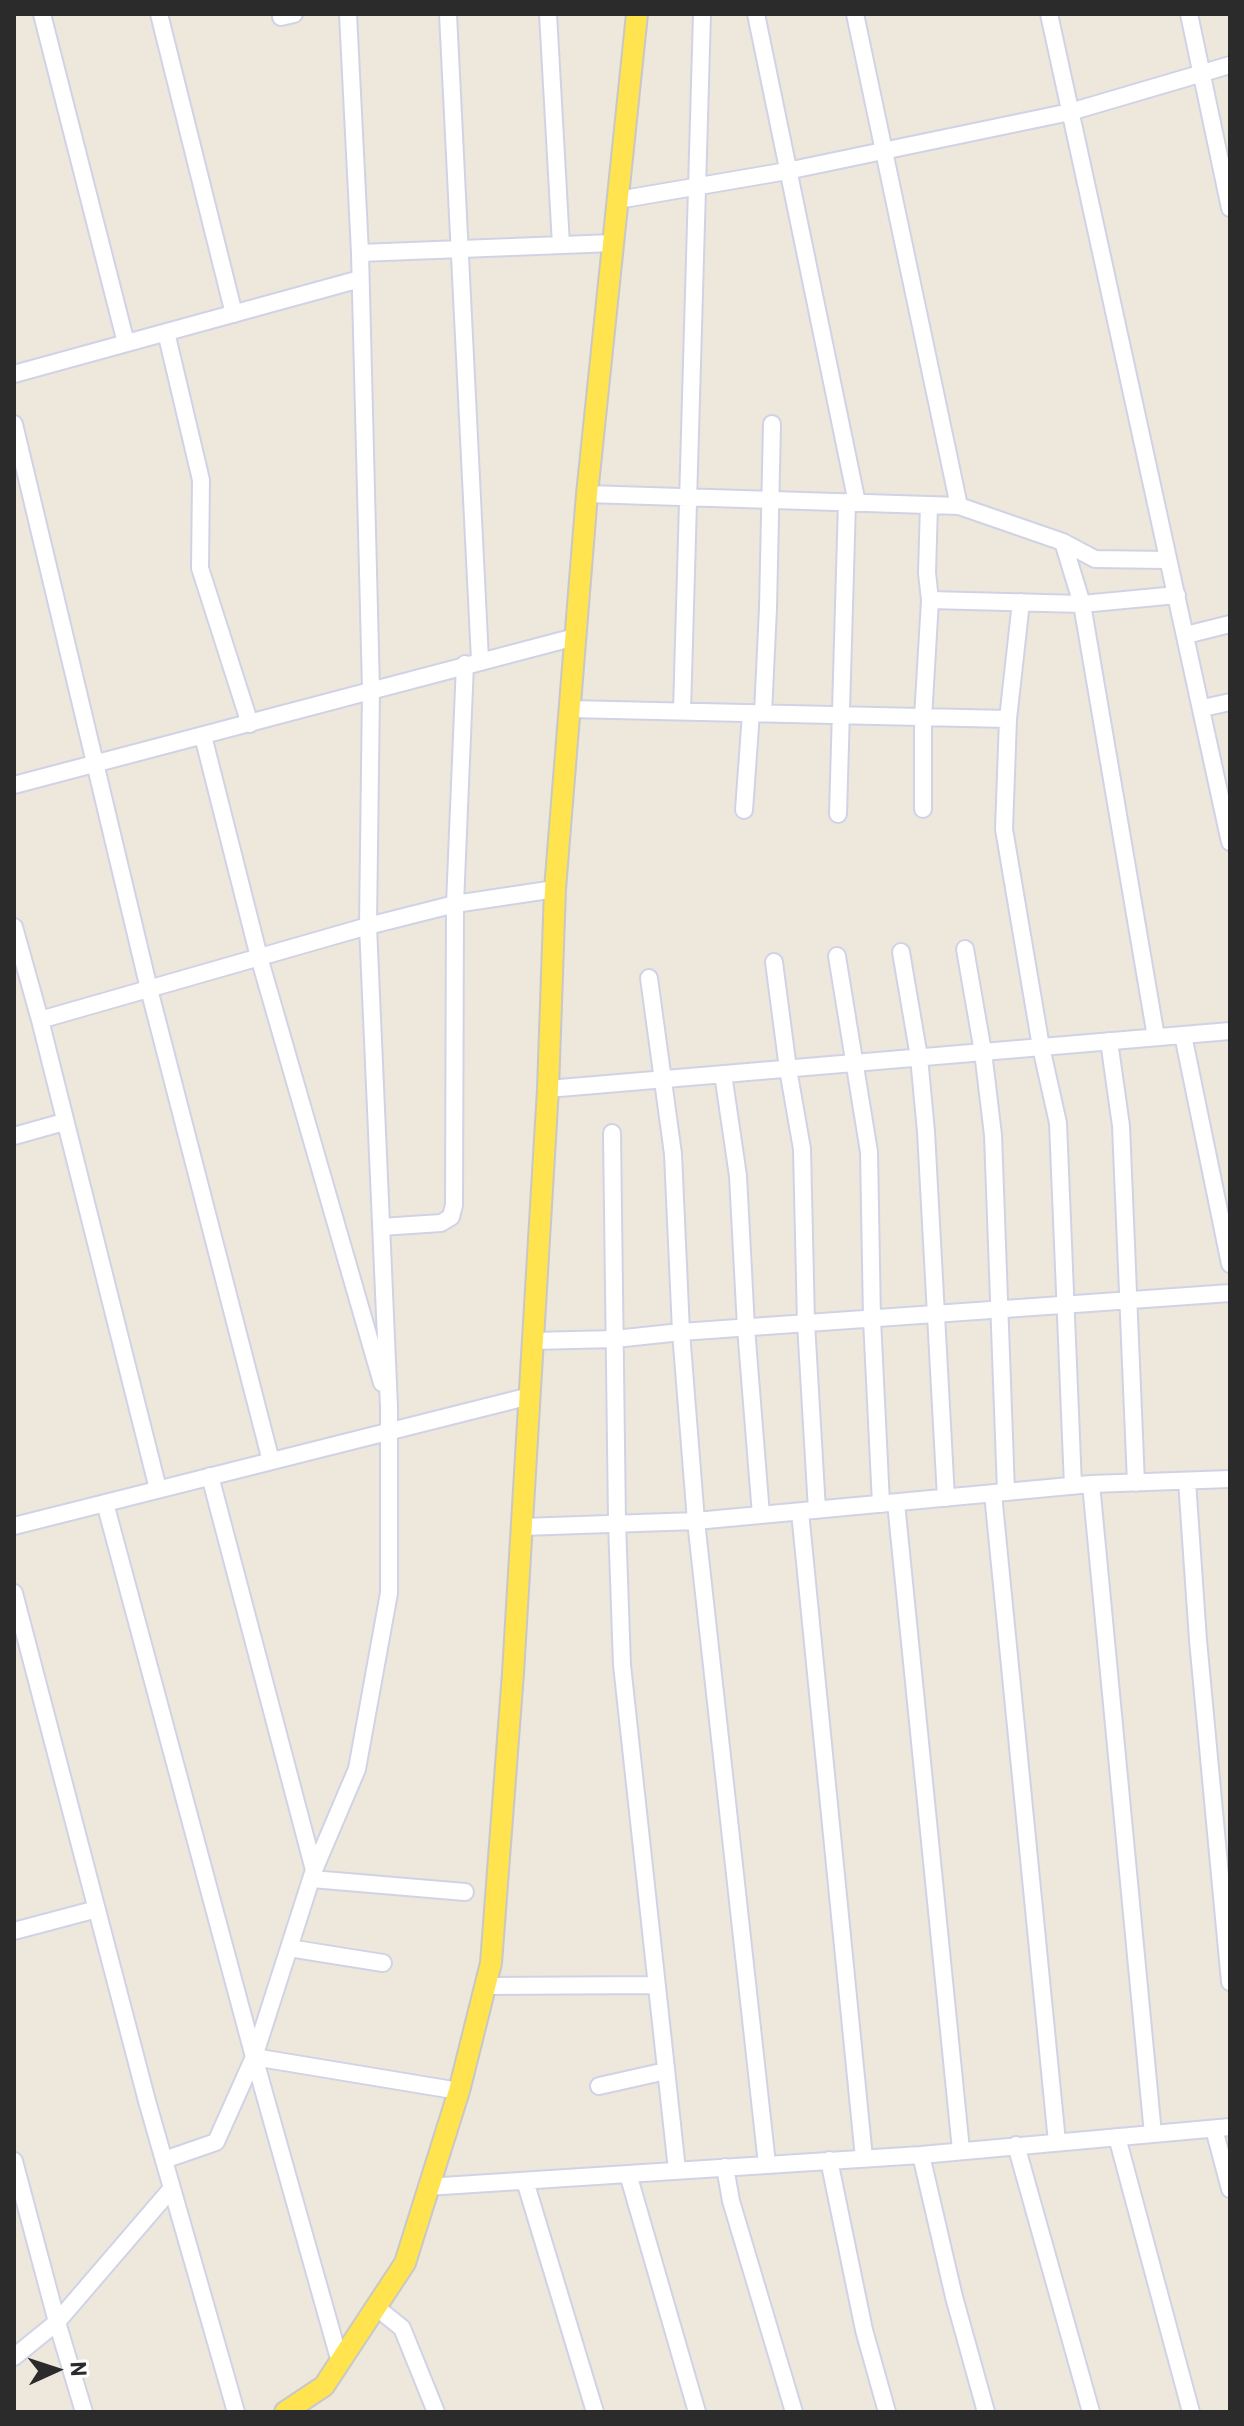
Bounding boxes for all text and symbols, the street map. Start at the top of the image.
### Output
north arrow [16,2330,96,2410]
text: N [67,2361,93,2377]

